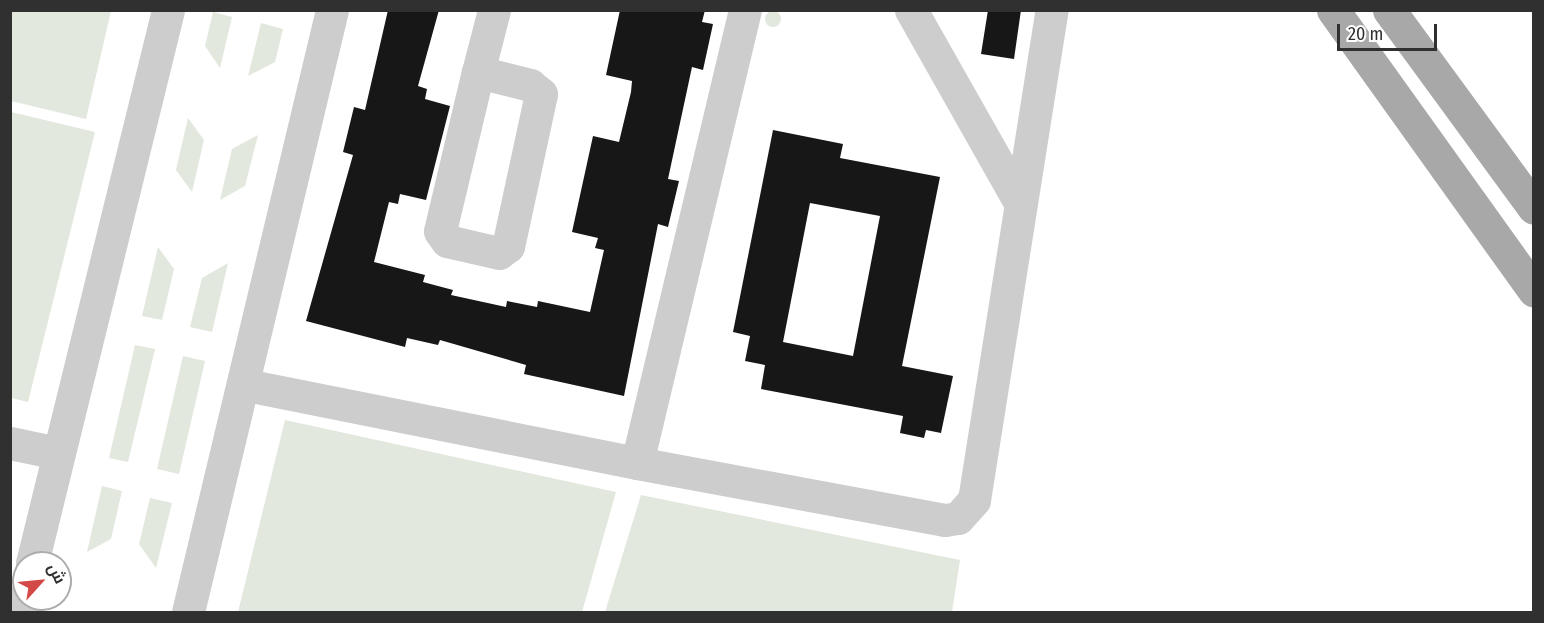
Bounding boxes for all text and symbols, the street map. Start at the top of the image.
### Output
scale bar [1340,12,1440,50]
text: 20 m [1348,23,1383,45]
north arrow [12,551,72,611]
text: ش [44,560,70,587]

